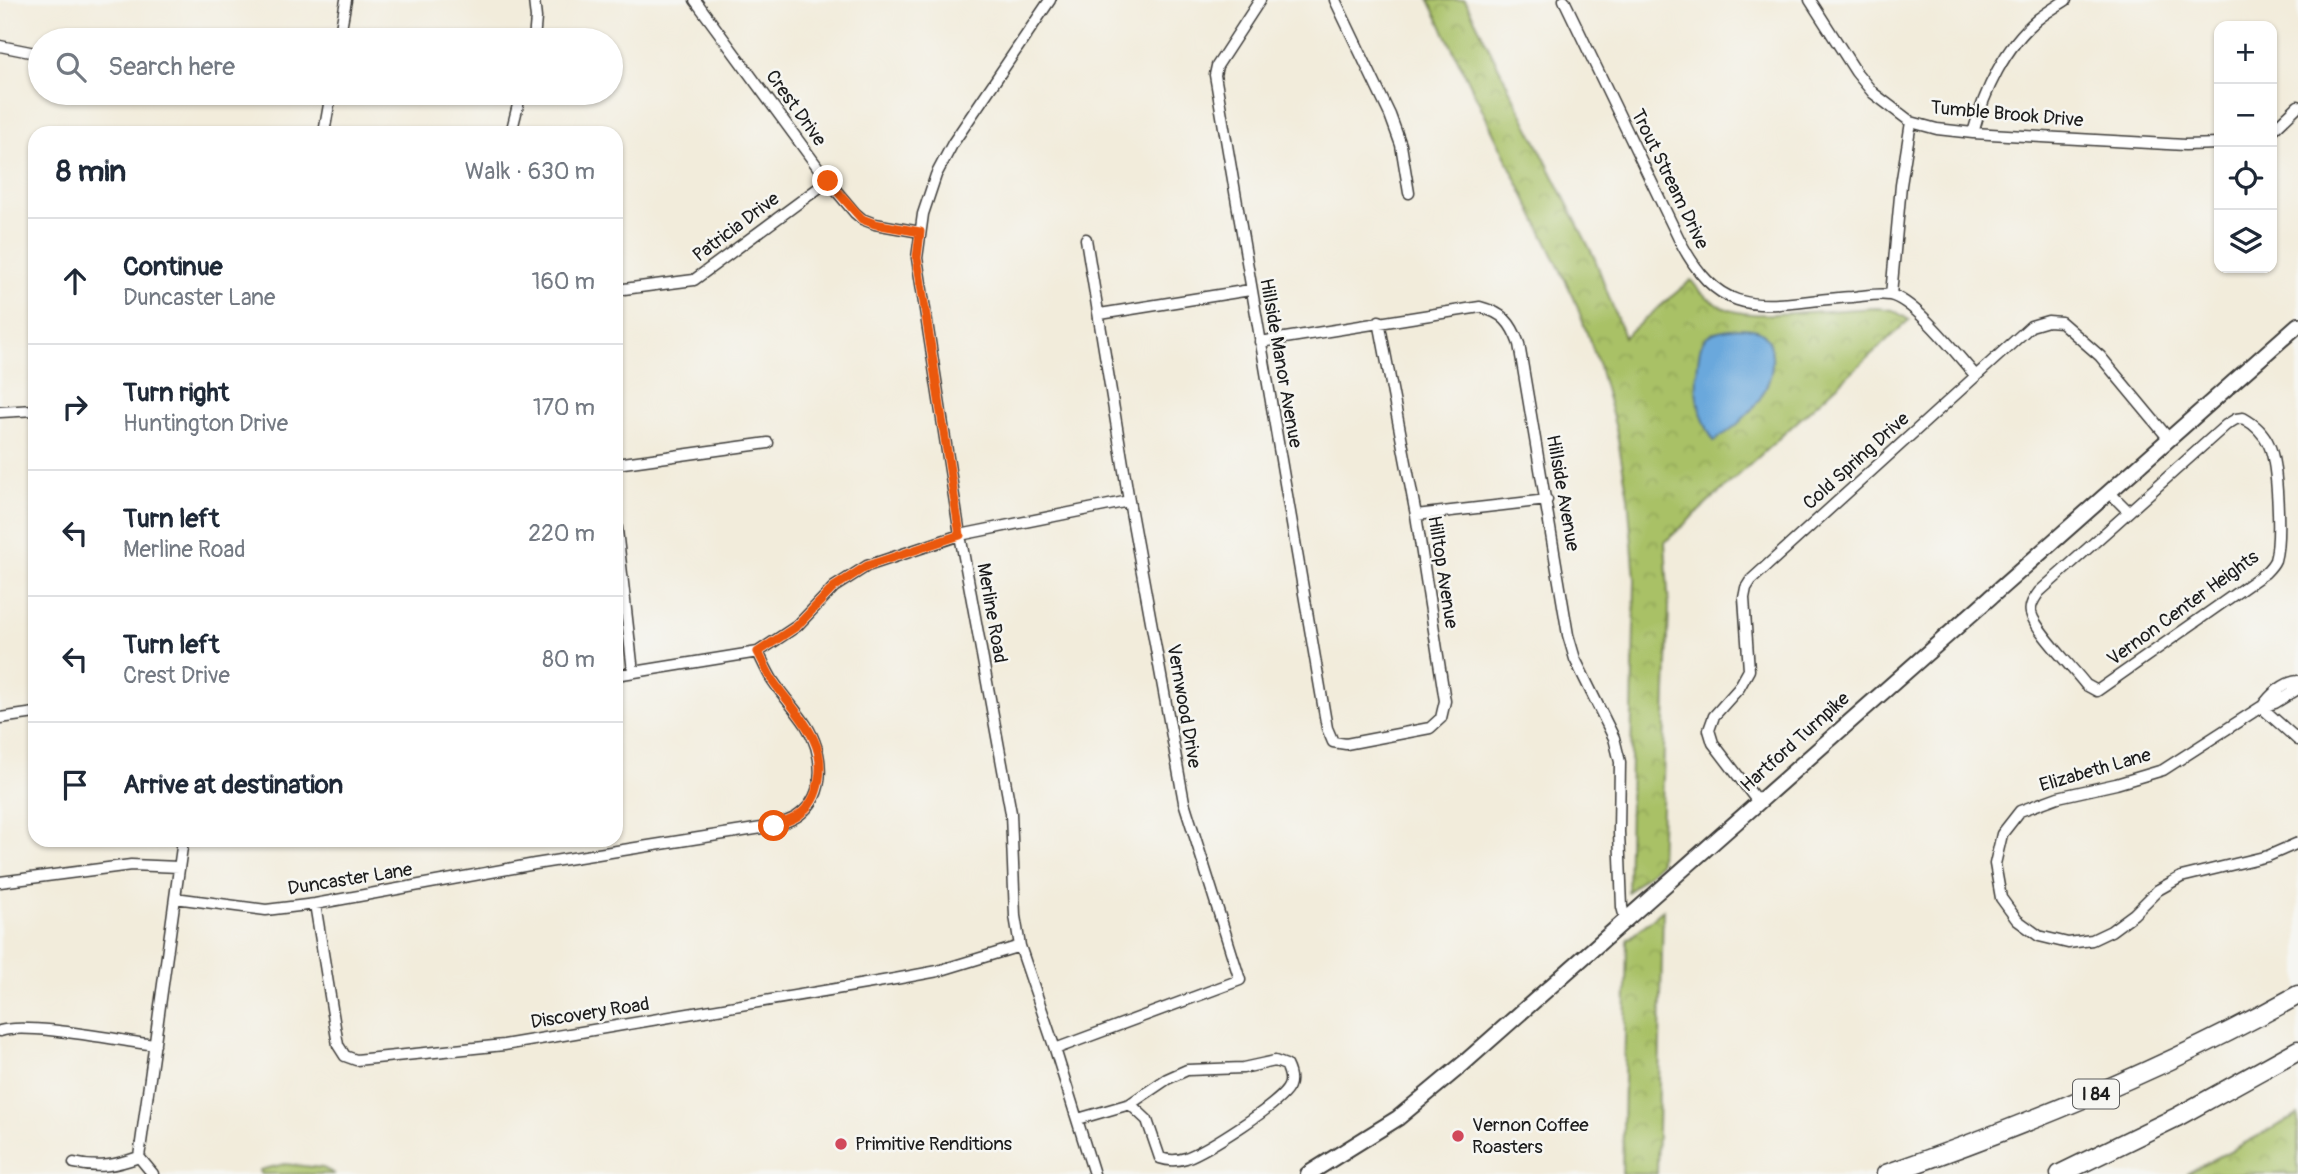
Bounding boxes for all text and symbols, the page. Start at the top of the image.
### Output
map controls [2214,21,2277,273]
button: + [2214,21,2277,84]
search box [28,28,623,105]
icon: search [52,48,90,86]
text: Search here [108,51,235,83]
street label: Crest Drive [760,65,832,151]
button: − [2214,84,2277,147]
street label: Tumble Brook Drive [1930,95,2085,133]
street label: Trout Stream Drive [1626,105,1715,254]
button: locate [2214,147,2277,210]
text: 8 min [56,153,126,190]
text: Walk · 630 m [465,157,595,186]
route end [812,165,843,196]
street label: Patricia Drive [688,186,785,267]
button: layers [2214,210,2277,273]
text: Continue [123,251,223,283]
icon: ahead [56,262,94,300]
text: 160 m [531,267,595,296]
street label: Hillside Manor Avenue [1254,276,1308,450]
text: Duncaster Lane [123,283,275,312]
text: Turn right [123,377,229,409]
icon: right [56,388,94,426]
text: 170 m [533,393,595,422]
street label: Cold Spring Drive [1798,407,1915,515]
text: Huntington Drive [123,409,288,438]
street label: Hillside Avenue [1541,433,1585,554]
text: Turn left [123,503,219,535]
icon: left [56,514,94,552]
street label: Hilltop Avenue [1422,514,1464,631]
text: 220 m [528,519,595,548]
text: Merline Road [123,535,245,564]
street label: Vernon Center Heights [2102,545,2264,671]
street label: Merline Road [971,561,1013,665]
text: Turn left [123,629,219,661]
icon: left [56,640,94,678]
street label: Vernwood Drive [1161,642,1207,771]
text: 80 m [542,645,595,674]
text: Crest Drive [123,661,230,690]
street label: Hartford Turnpike [1735,686,1855,797]
street label: Elizabeth Lane [2036,742,2154,797]
icon: arrive [56,766,94,804]
text: Arrive at destination [123,769,343,801]
route start [758,810,789,841]
street label: Duncaster Lane [286,857,415,901]
street label: Discovery Road [529,992,651,1034]
road number: I 84 [2073,1079,2119,1108]
place label: Vernon Coffee Roasters [1472,1113,1589,1159]
marker: Vernon Coffee Roasters [1450,1128,1466,1144]
place label: Primitive Renditions [855,1132,1013,1156]
marker: Primitive Renditions [833,1136,849,1152]

